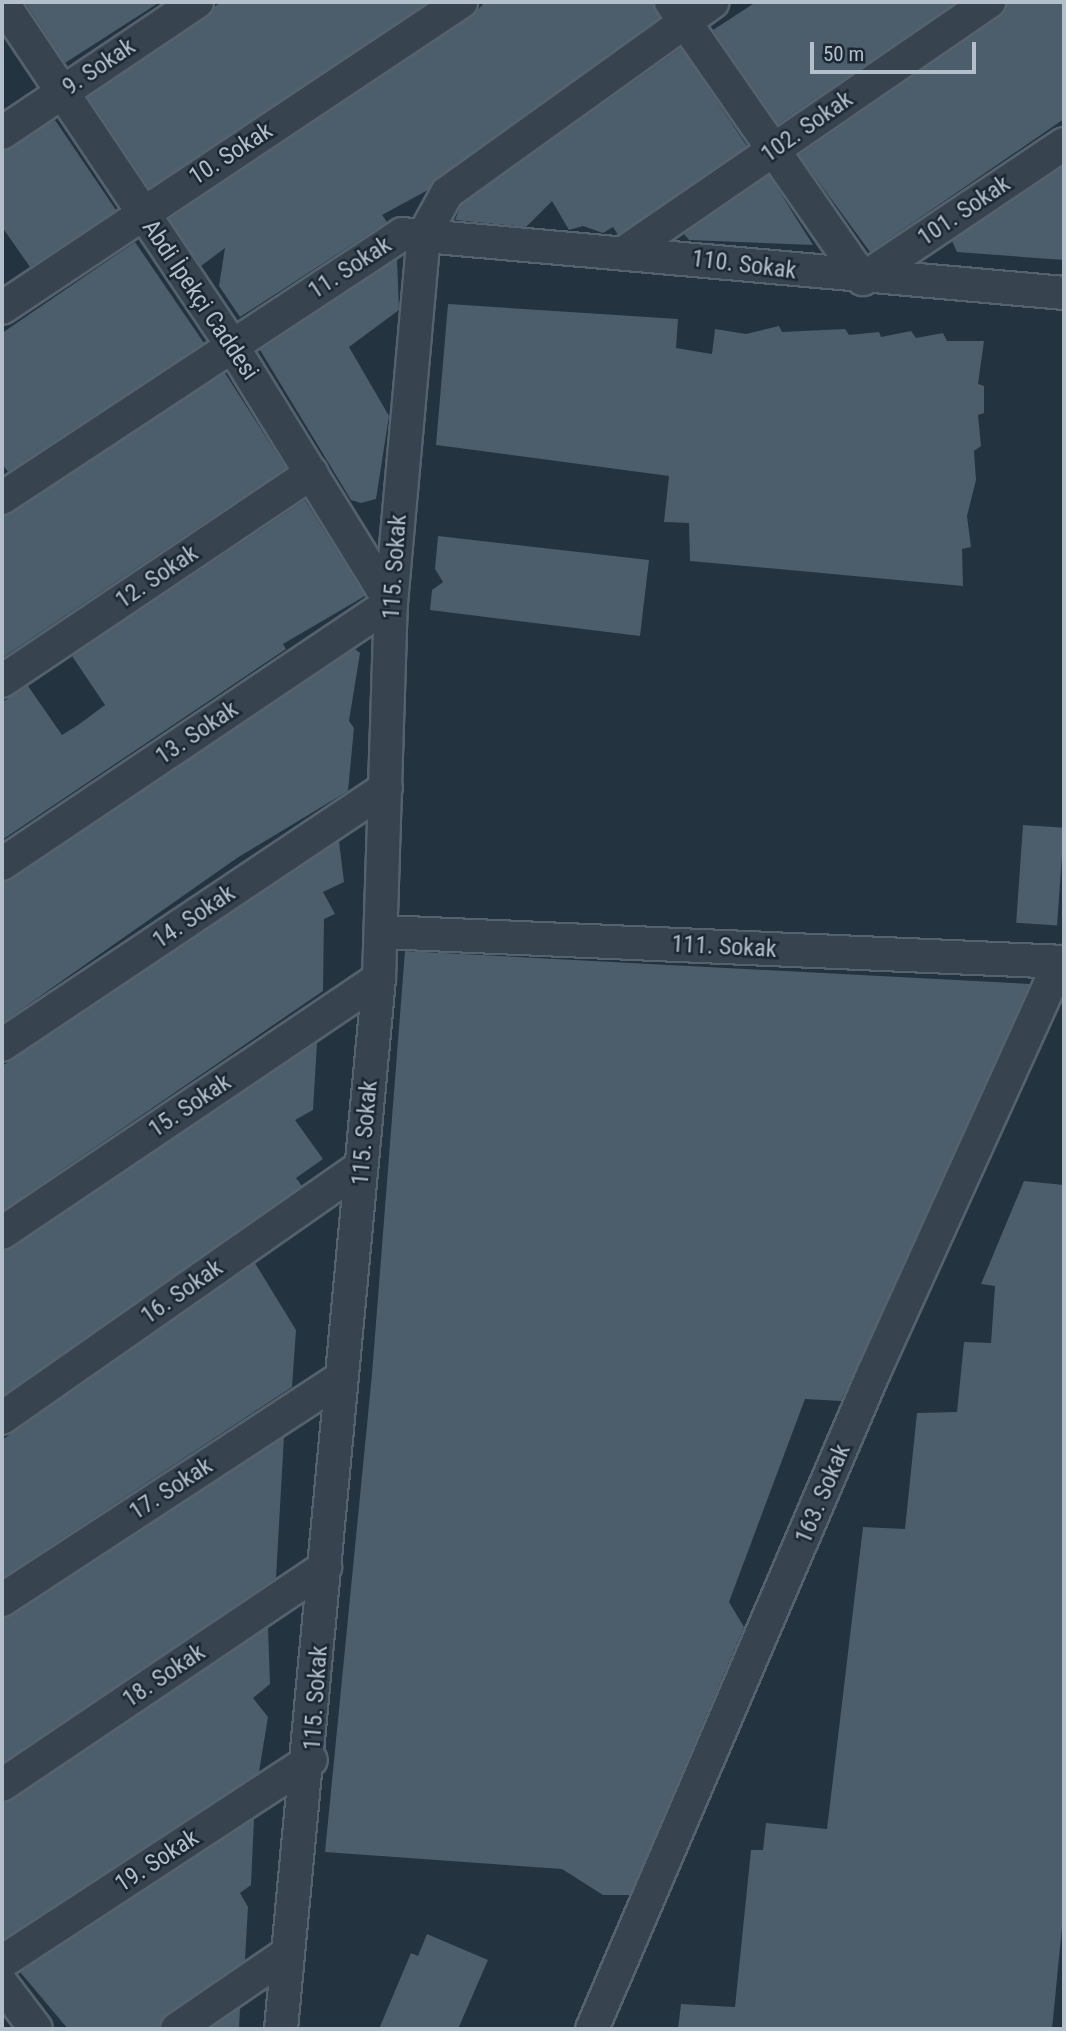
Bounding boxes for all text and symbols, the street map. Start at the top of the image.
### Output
scale bar [814,28,980,72]
street label: 9. Sokak [57,32,141,102]
text: 50 m [823,42,864,66]
street label: 102. Sokak [756,85,858,169]
street label: 10. Sokak [184,117,278,191]
street label: 101. Sokak [912,170,1016,252]
street label: Abdi İpekçi Caddesi [136,214,264,386]
street label: 11. Sokak [303,231,397,305]
street label: 110. Sokak [690,244,798,286]
street label: 115. Sokak [377,514,413,620]
street label: 12. Sokak [110,539,204,615]
street label: 13. Sokak [150,695,244,771]
street label: 14. Sokak [147,879,241,955]
street label: 111. Sokak [671,930,777,964]
street label: 15. Sokak [143,1068,237,1144]
street label: 115. Sokak [346,1079,384,1187]
street label: 16. Sokak [136,1253,228,1331]
street label: 163. Sokak [789,1440,857,1548]
street label: 17. Sokak [124,1452,218,1526]
street label: 18. Sokak [117,1638,211,1714]
street label: 115. Sokak [298,1645,334,1751]
street label: 19. Sokak [110,1824,204,1898]

